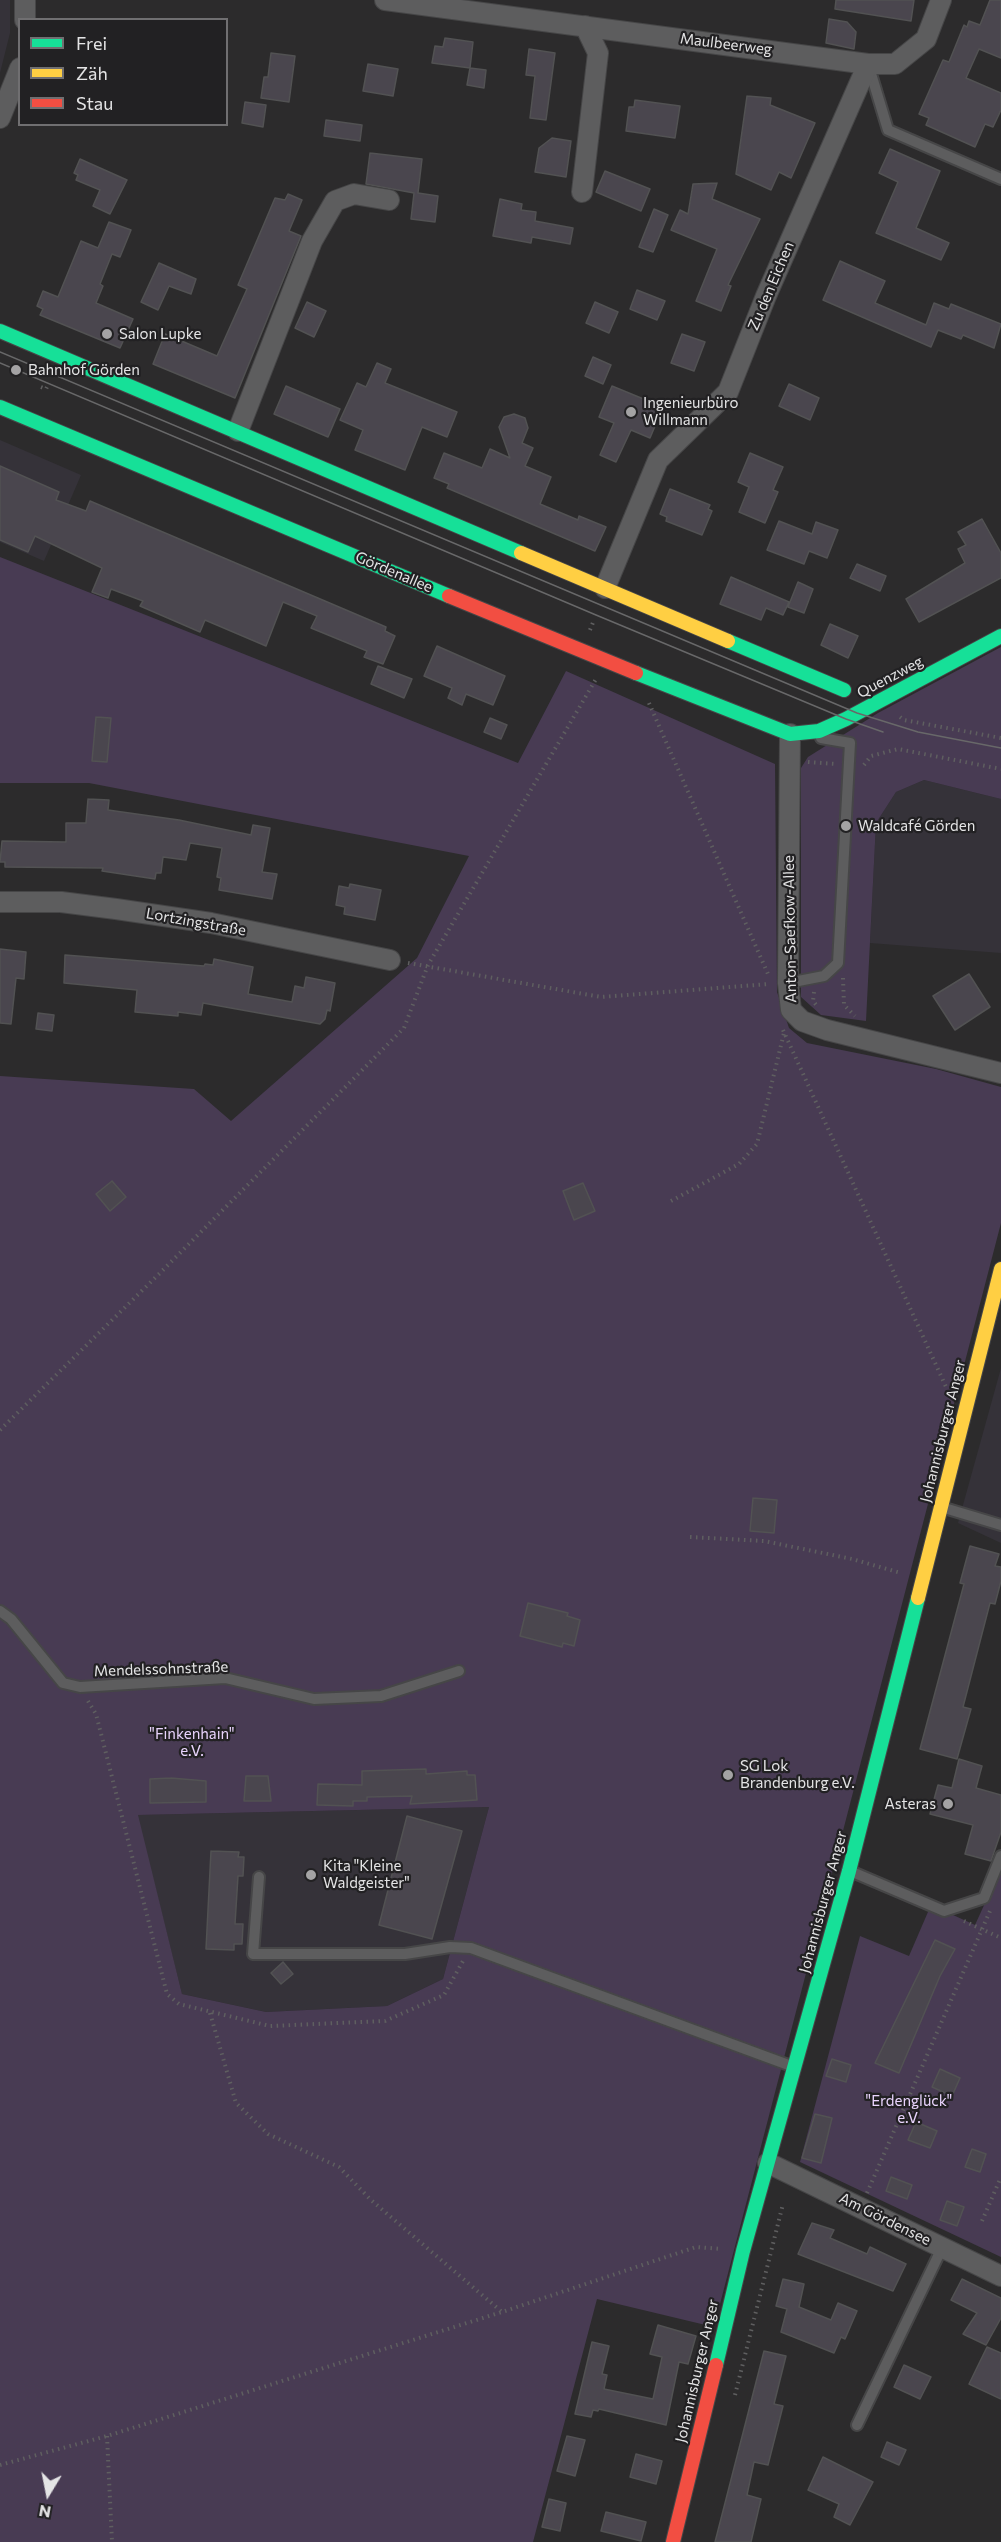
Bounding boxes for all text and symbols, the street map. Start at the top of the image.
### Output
legend [18,18,228,126]
street label: Maulbeerweg [679,29,773,59]
text: Frei [76,32,107,54]
text: Zäh [76,62,108,84]
text: Stau [76,92,113,114]
street label: Zu den Eichen [744,239,798,333]
place label: Salon Lupke [119,325,201,343]
marker: Salon Lupke [100,327,114,341]
place label: Bahnhof Görden [28,361,140,379]
marker: Bahnhof Görden [9,363,23,377]
place label: Ingenieurbüro Willmann [643,394,738,429]
marker: Ingenieurbüro Willmann [624,405,638,419]
street label: Gördenallee [353,548,435,596]
street label: Quenzweg [854,652,926,702]
place label: Waldcafé Görden [858,817,975,835]
marker: Waldcafé Görden [839,819,853,833]
street label: Anton-Saefkow-Allee [780,855,800,1003]
street label: Lortzingstraße [145,904,247,940]
street label: Johannisburger Anger [917,1358,969,1504]
street label: Mendelssohnstraße [93,1658,229,1680]
park label: "Finkenhain" e.V. [149,1725,235,1760]
place label: SG Lok Brandenburg e.V. [740,1757,855,1792]
marker: SG Lok Brandenburg e.V. [721,1768,735,1782]
place label: Asteras [884,1795,936,1813]
marker: Asteras [941,1797,955,1811]
street label: Johannisburger Anger [795,1829,851,1975]
place label: Kita "Kleine Waldgeister" [323,1857,410,1892]
marker: Kita "Kleine Waldgeister" [304,1868,318,1882]
park label: "Erdenglück" e.V. [866,2092,952,2127]
street label: Am Gördensee [836,2189,934,2249]
street label: Johannisburger Anger [672,2298,722,2444]
north arrow [18,2464,78,2524]
text: N [37,2502,52,2523]

